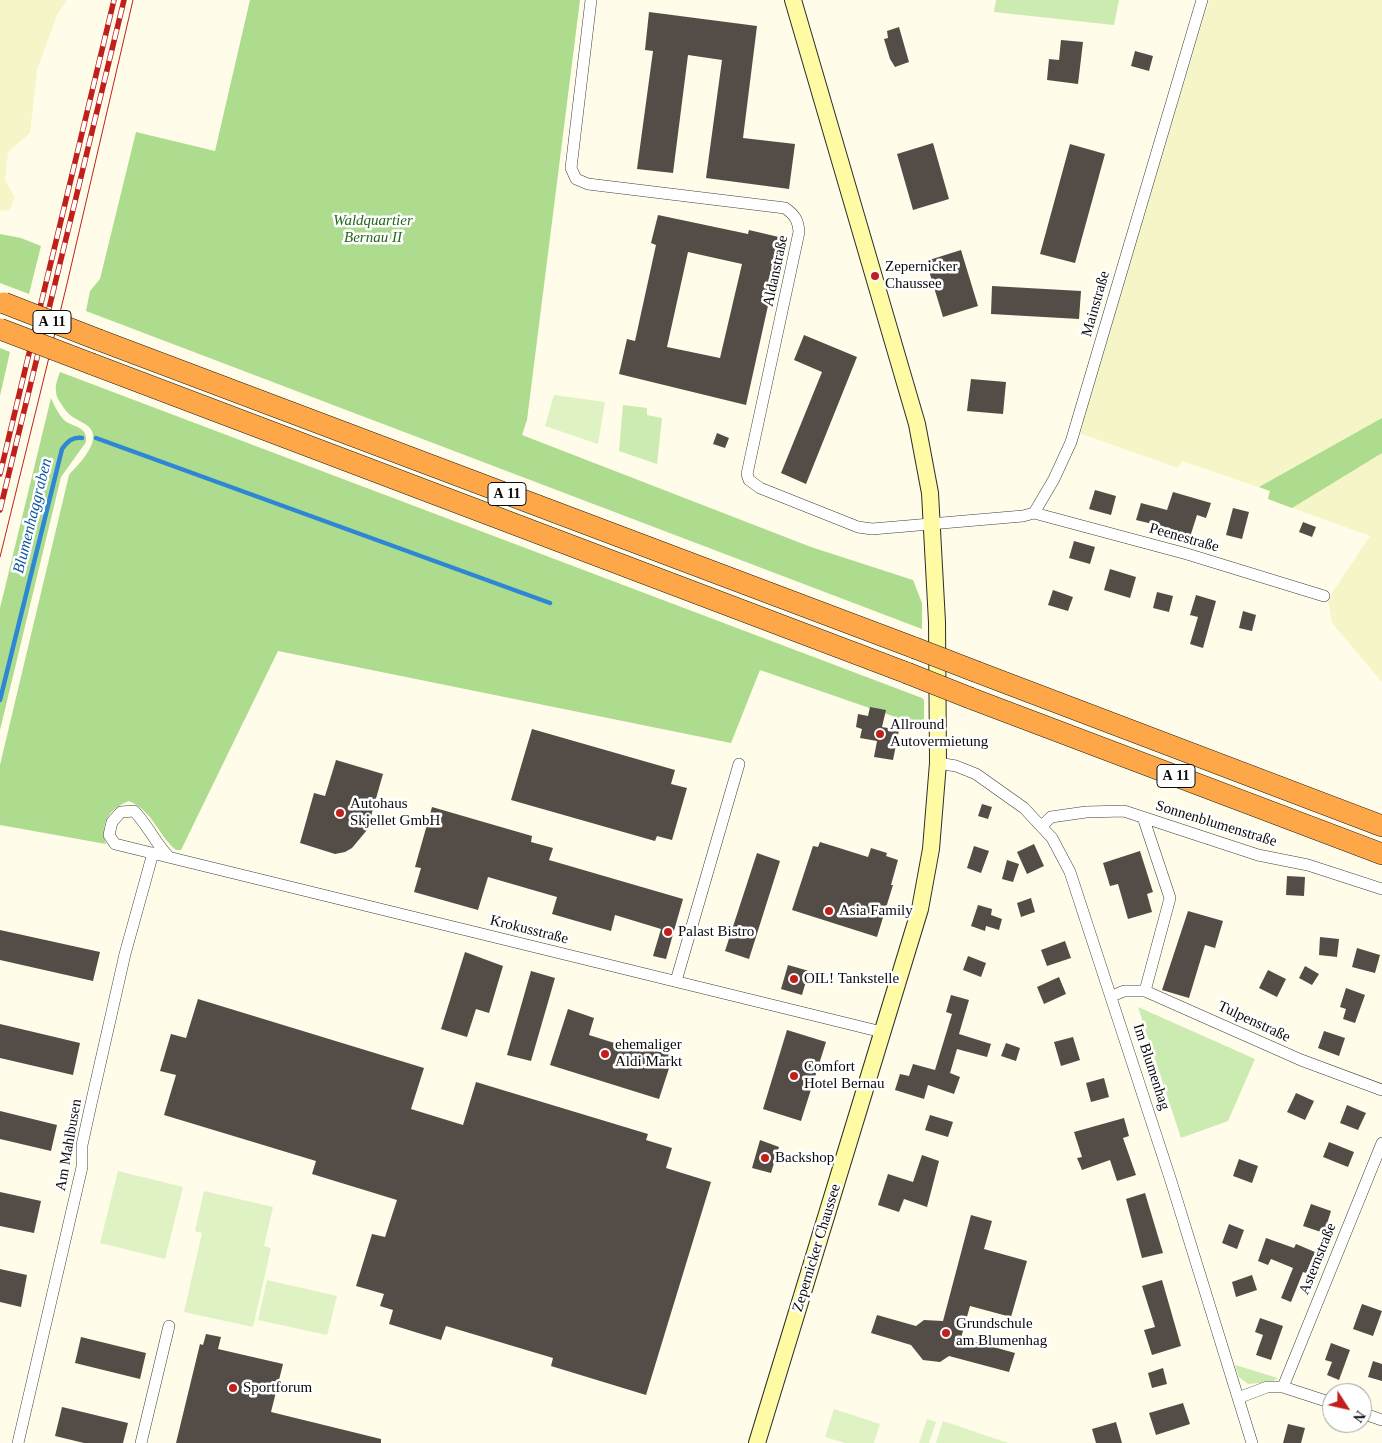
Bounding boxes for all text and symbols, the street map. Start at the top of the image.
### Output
park label: Waldquartier Bernau II [333,212,413,247]
street label: Aldanstraße [760,234,792,308]
place label: Zepernicker Chaussee [885,258,957,293]
street label: Mainstraße [1078,269,1114,339]
marker: Zepernicker Chaussee [869,270,881,282]
road number: A 11 [33,311,71,334]
water label: Blumenhaggraben [9,456,57,576]
road number: A 11 [488,482,526,506]
street label: Peenestraße [1147,519,1221,557]
place label: Allround Autovermietung [890,716,988,751]
marker: Allround Autovermietung [874,728,886,740]
road number: A 11 [1157,764,1195,788]
place label: Autohaus Skjellet GmbH [350,795,440,830]
street label: Sonnenblumenstraße [1153,797,1279,851]
marker: Autohaus Skjellet GmbH [334,807,346,819]
place label: Asia Family [839,902,913,920]
marker: Asia Family [823,905,835,917]
street label: Krokusstraße [488,912,570,948]
place label: Palast Bistro [678,923,754,941]
marker: Palast Bistro [662,926,674,938]
place label: OIL! Tankstelle [804,970,899,988]
marker: OIL! Tankstelle [788,973,800,985]
street label: Tulpenstraße [1215,997,1293,1047]
street label: Im Blumenhag [1129,1022,1173,1112]
place label: ehemaliger Aldi Markt [615,1036,682,1071]
marker: ehemaliger Aldi Markt [599,1048,611,1060]
place label: Comfort Hotel Bernau [804,1058,884,1093]
marker: Comfort Hotel Bernau [788,1070,800,1082]
street label: Am Mahlbusen [52,1098,86,1192]
place label: Backshop [775,1149,834,1167]
marker: Backshop [759,1152,771,1164]
street label: Zepernicker Chaussee [789,1182,845,1314]
street label: Asternstraße [1295,1220,1341,1298]
place label: Grundschule am Blumenhag [956,1315,1047,1350]
marker: Grundschule am Blumenhag [940,1327,952,1339]
place label: Sportforum [243,1379,312,1397]
marker: Sportforum [227,1382,239,1394]
north arrow [1322,1383,1372,1433]
text: N [1350,1408,1368,1425]

